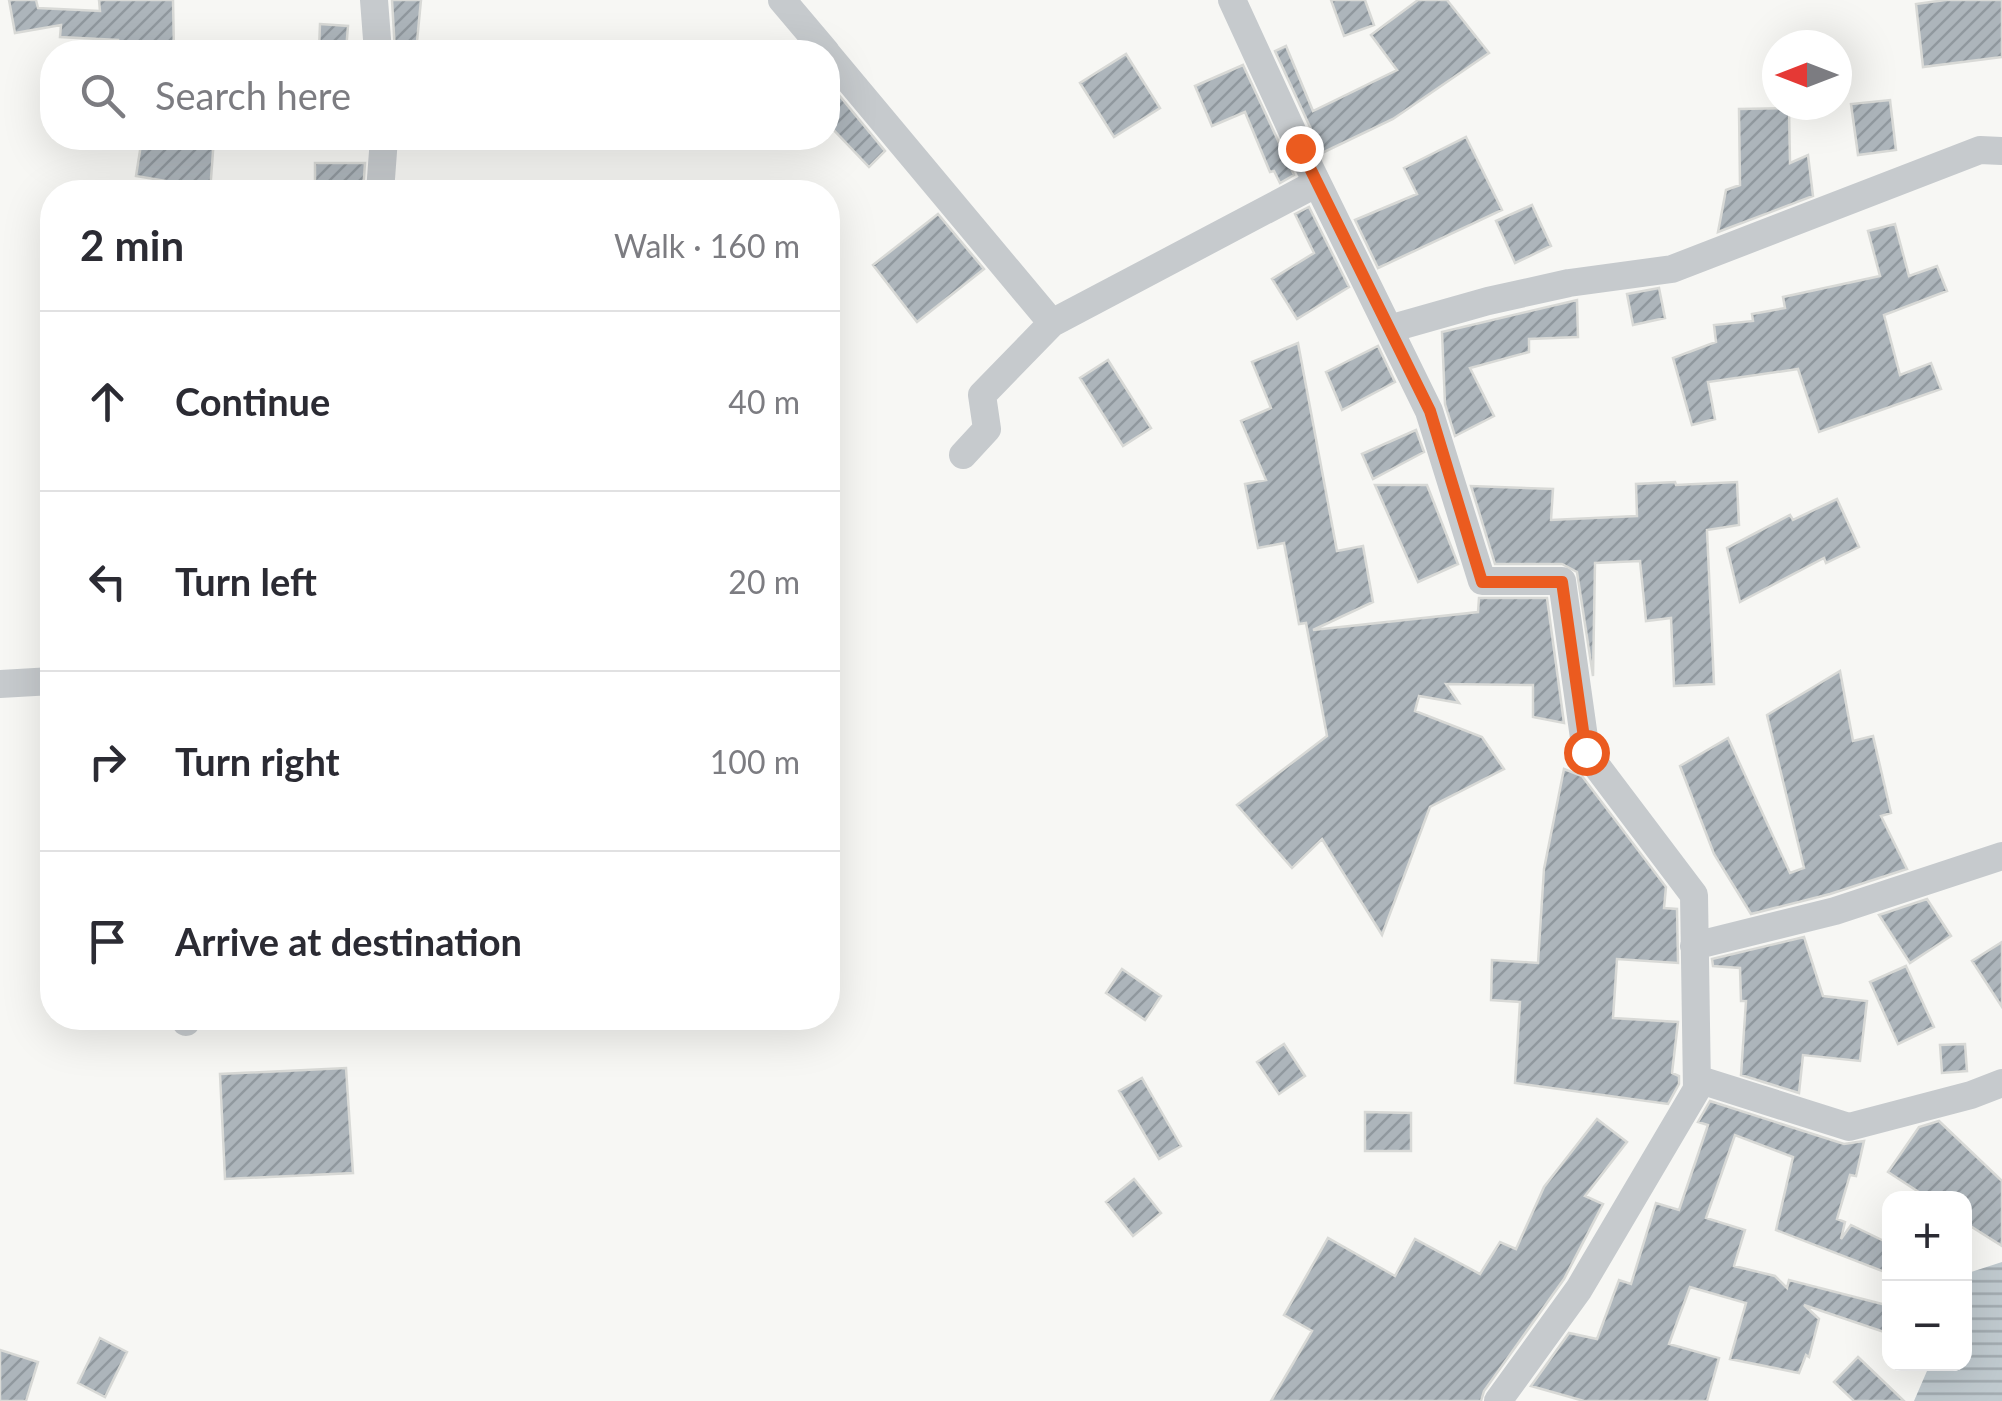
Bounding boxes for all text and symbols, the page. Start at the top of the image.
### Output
north arrow [1762,30,1852,120]
search box [40,40,840,150]
icon: search [75,68,130,123]
text: Search here [155,72,351,118]
route end [1278,126,1324,172]
text: 2 min [80,220,184,270]
text: Walk · 160 m [614,226,800,265]
icon: ahead [80,374,135,429]
text: Continue [175,378,330,424]
text: 40 m [728,382,800,421]
icon: left [80,554,135,609]
text: Turn left [175,558,317,604]
text: 20 m [728,562,800,601]
route start [1564,730,1610,776]
icon: right [80,734,135,789]
text: Turn right [175,738,340,784]
text: 100 m [710,742,800,781]
icon: arrive [80,914,135,969]
text: Arrive at destination [175,918,522,964]
map controls [1882,1191,1972,1371]
button: + [1882,1191,1972,1281]
button: − [1882,1281,1972,1371]

